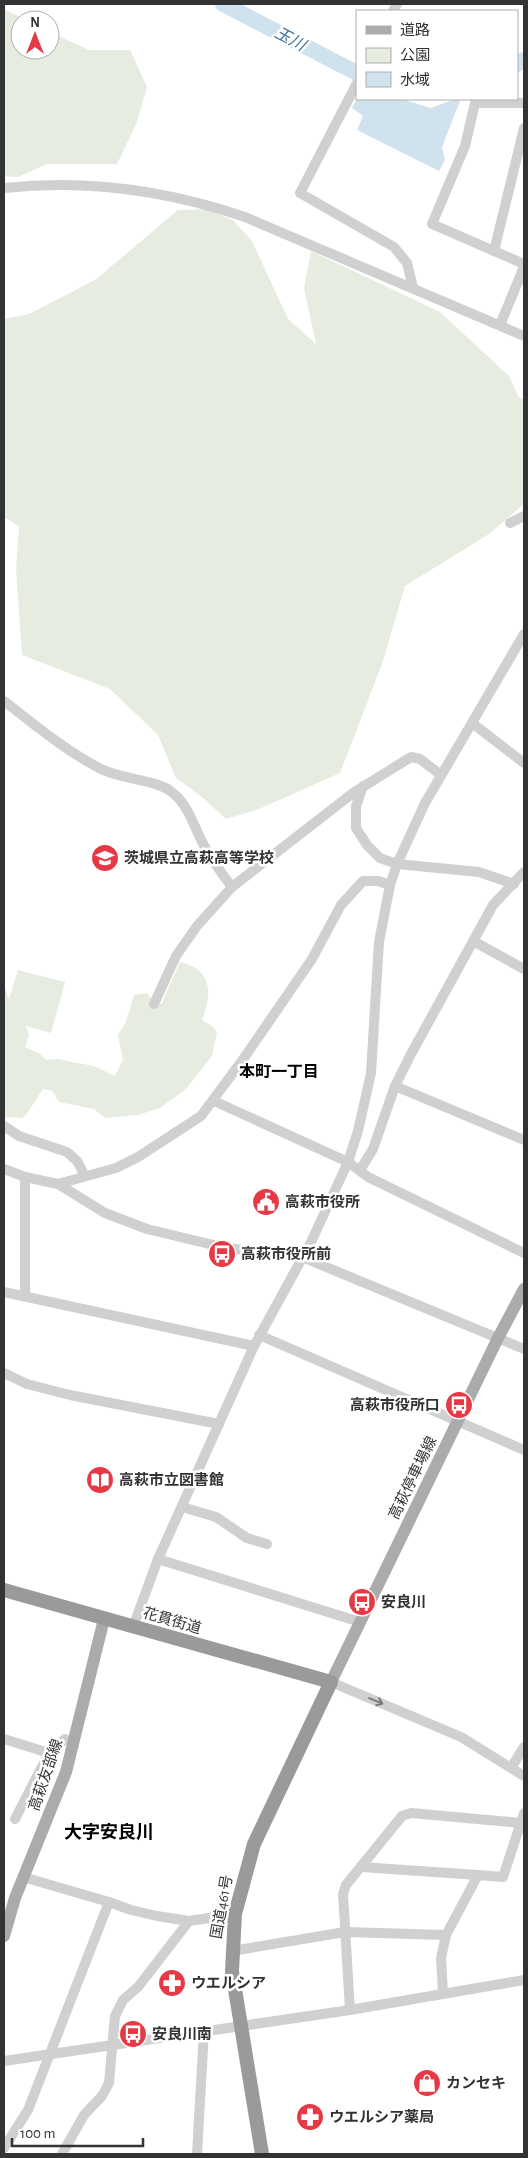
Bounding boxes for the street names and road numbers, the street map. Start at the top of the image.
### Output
street label: 高萩停車場線 [386,1434,439,1522]
street label: 花貫街道 [141,1605,203,1636]
street label: 高萩友部線 [26,1737,65,1813]
street label: 国道461号 [208,1874,235,1940]

